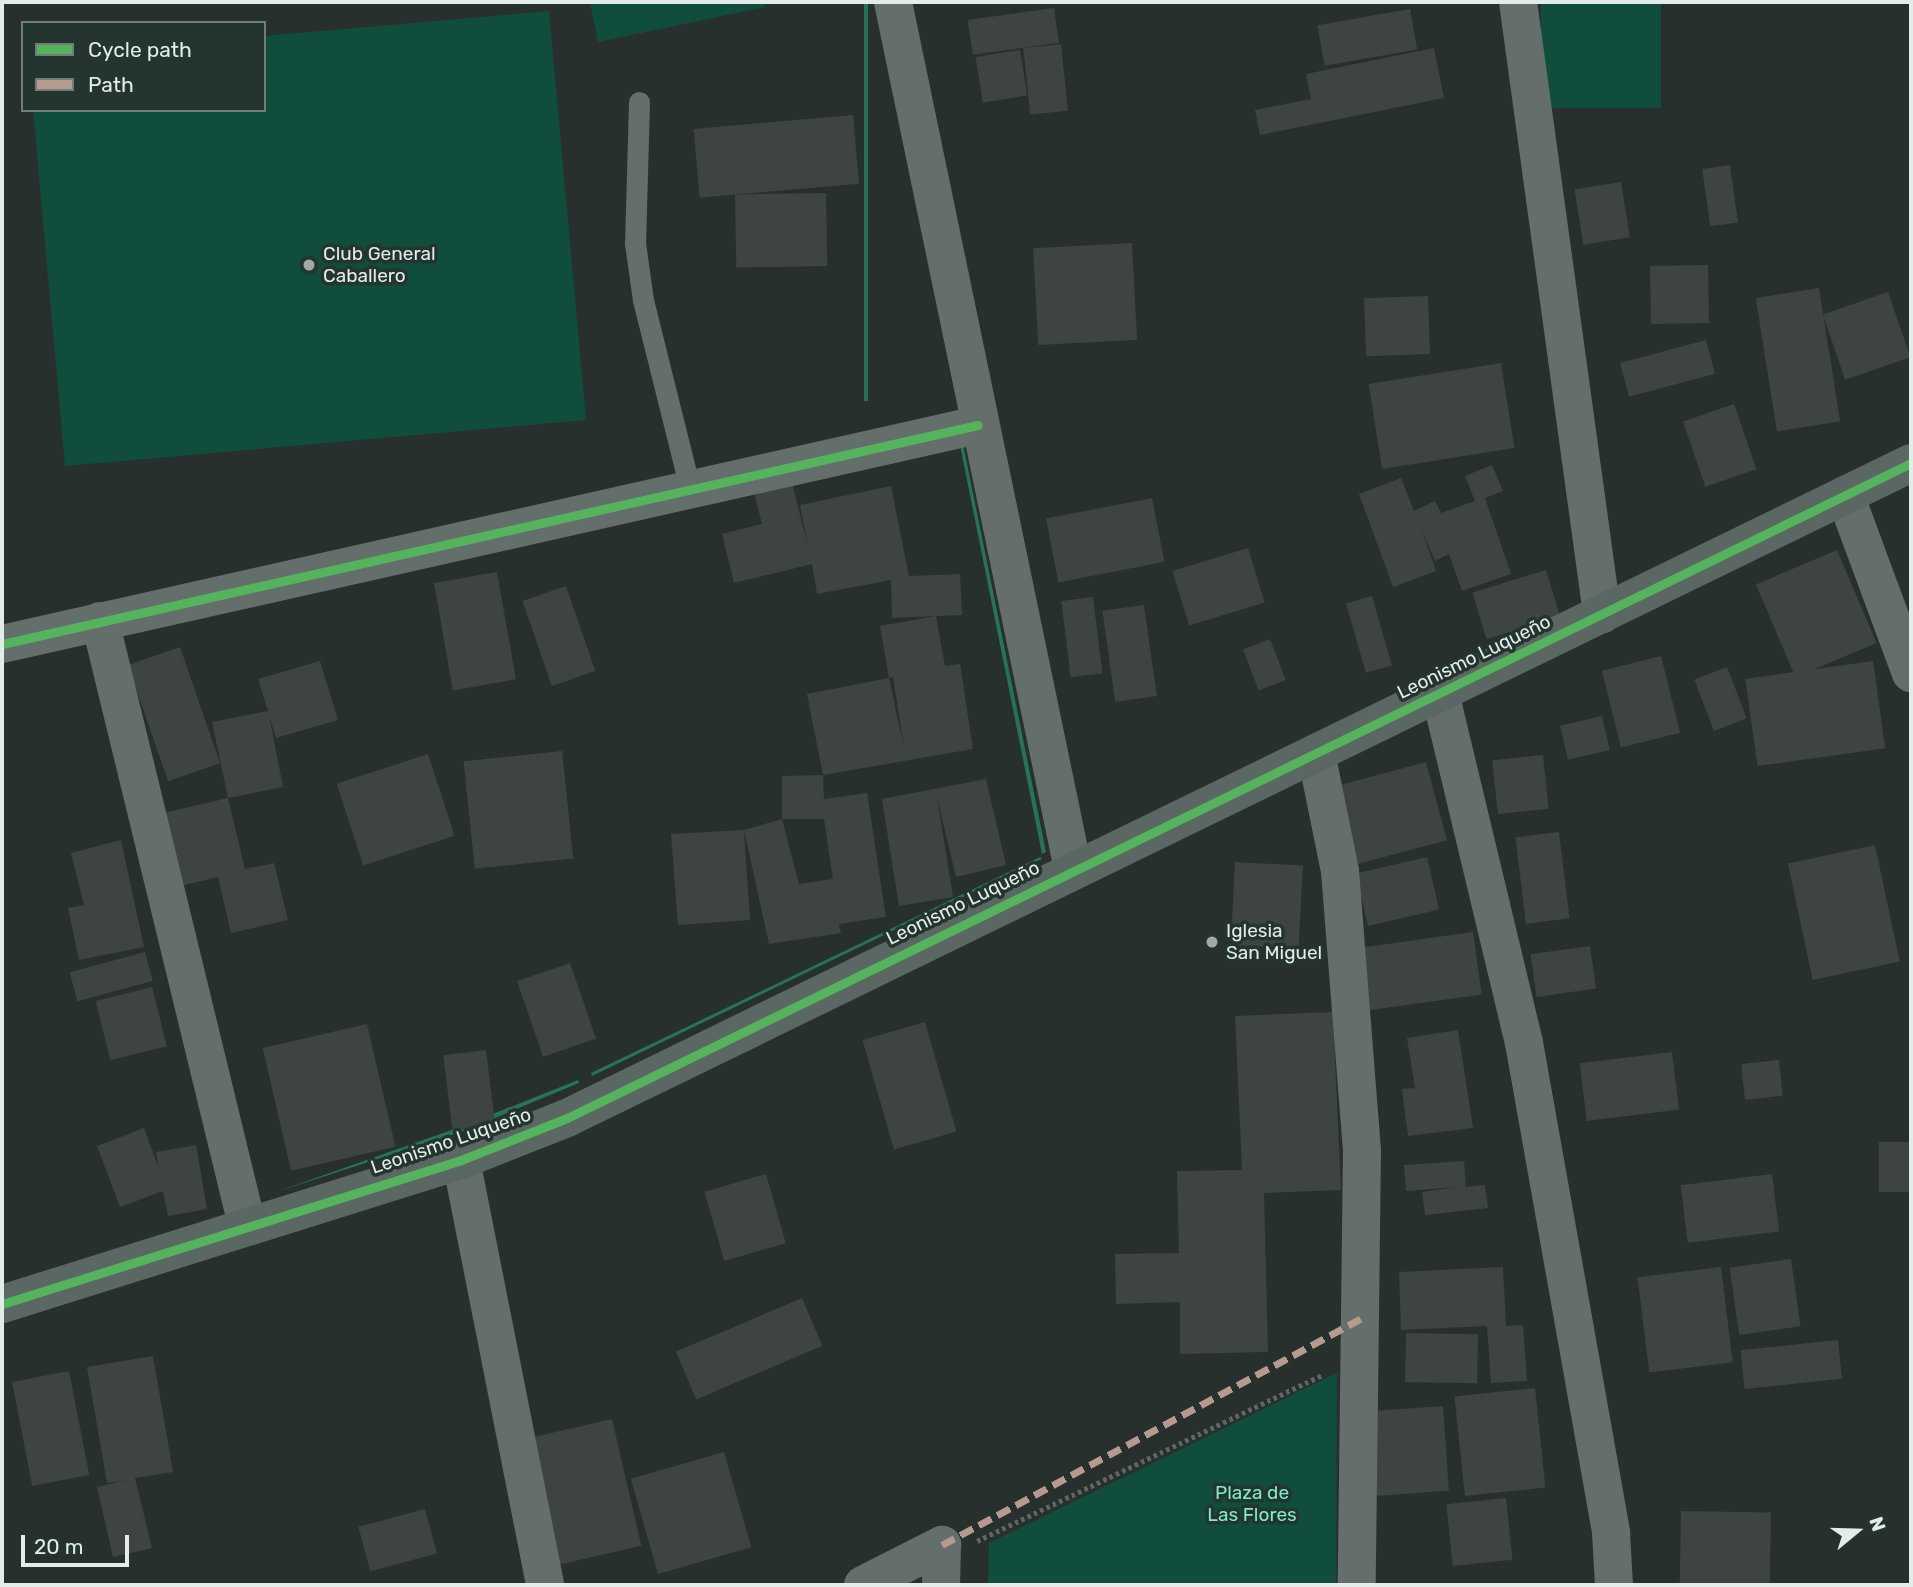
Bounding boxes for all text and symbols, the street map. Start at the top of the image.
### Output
legend [21,21,266,112]
text: Cycle path [88,37,192,62]
text: Path [88,72,134,97]
place label: Club General Caballero [323,243,436,287]
marker: Club General Caballero [301,257,317,273]
street label: Leonismo Luqueño [1394,610,1554,704]
street label: Leonismo Luqueño [883,856,1043,950]
place label: Iglesia San Miguel [1226,920,1322,964]
marker: Iglesia San Miguel [1204,934,1220,950]
street label: Leonismo Luqueño [368,1103,534,1179]
park label: Plaza de Las Flores [1207,1482,1297,1526]
north arrow [1822,1496,1892,1566]
text: N [1864,1514,1890,1534]
scale bar [24,1520,133,1564]
text: 20 m [34,1534,83,1559]

